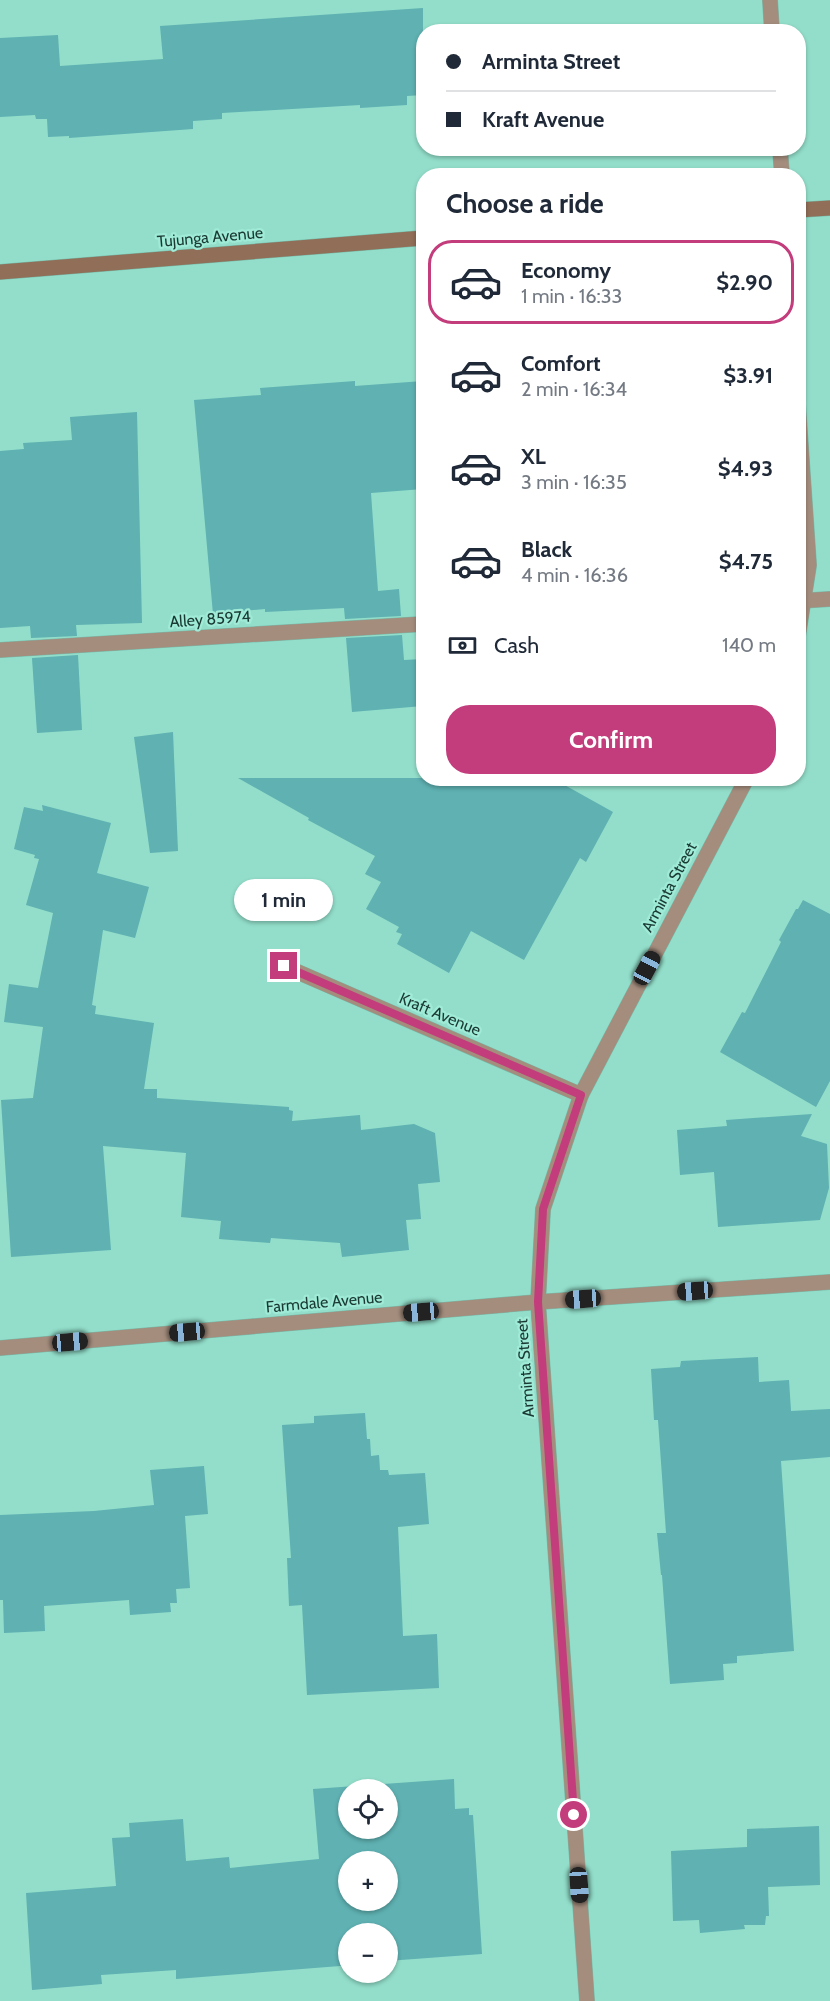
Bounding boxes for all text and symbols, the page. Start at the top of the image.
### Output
text: Arminta Street [482,48,620,75]
text: Kraft Avenue [482,106,604,133]
text: Choose a ride [446,187,604,220]
street label: Tujunga Avenue [156,223,264,251]
icon: car [449,255,503,309]
text: Economy [521,257,611,284]
text: $2.90 [716,269,773,296]
text: 1 min · 16:33 [521,284,622,308]
icon: car [449,348,503,402]
text: Comfort [521,350,600,377]
text: $3.91 [723,362,773,389]
text: 2 min · 16:34 [521,377,627,401]
icon: car [449,441,503,495]
text: XL [521,443,546,470]
text: $4.93 [718,455,773,482]
text: 3 min · 16:35 [521,470,627,494]
icon: car [449,534,503,588]
text: Black [521,536,572,563]
text: $4.75 [719,548,773,575]
text: 4 min · 16:36 [521,563,628,587]
street label: Alley 85974 [169,607,251,631]
icon: cash [446,629,479,662]
text: Cash [494,632,539,659]
text: 140 m [722,633,776,657]
button: Confirm [446,705,776,774]
street label: Arminta Street [637,838,701,935]
callout: 1 min [234,879,334,921]
text: 1 min [261,888,306,912]
car [631,948,663,988]
route end [270,952,297,979]
street label: Kraft Avenue [396,988,484,1040]
car [676,1281,714,1301]
street label: Farmdale Avenue [265,1287,383,1317]
car [564,1289,602,1309]
car [402,1301,440,1323]
street label: Arminta Street [512,1317,538,1418]
car [168,1321,206,1343]
car [51,1331,89,1353]
map controls [338,1779,398,1983]
button: locate [338,1779,398,1839]
route start [560,1801,587,1828]
button: + [338,1851,398,1911]
car [569,1866,589,1904]
button: − [338,1923,398,1983]

